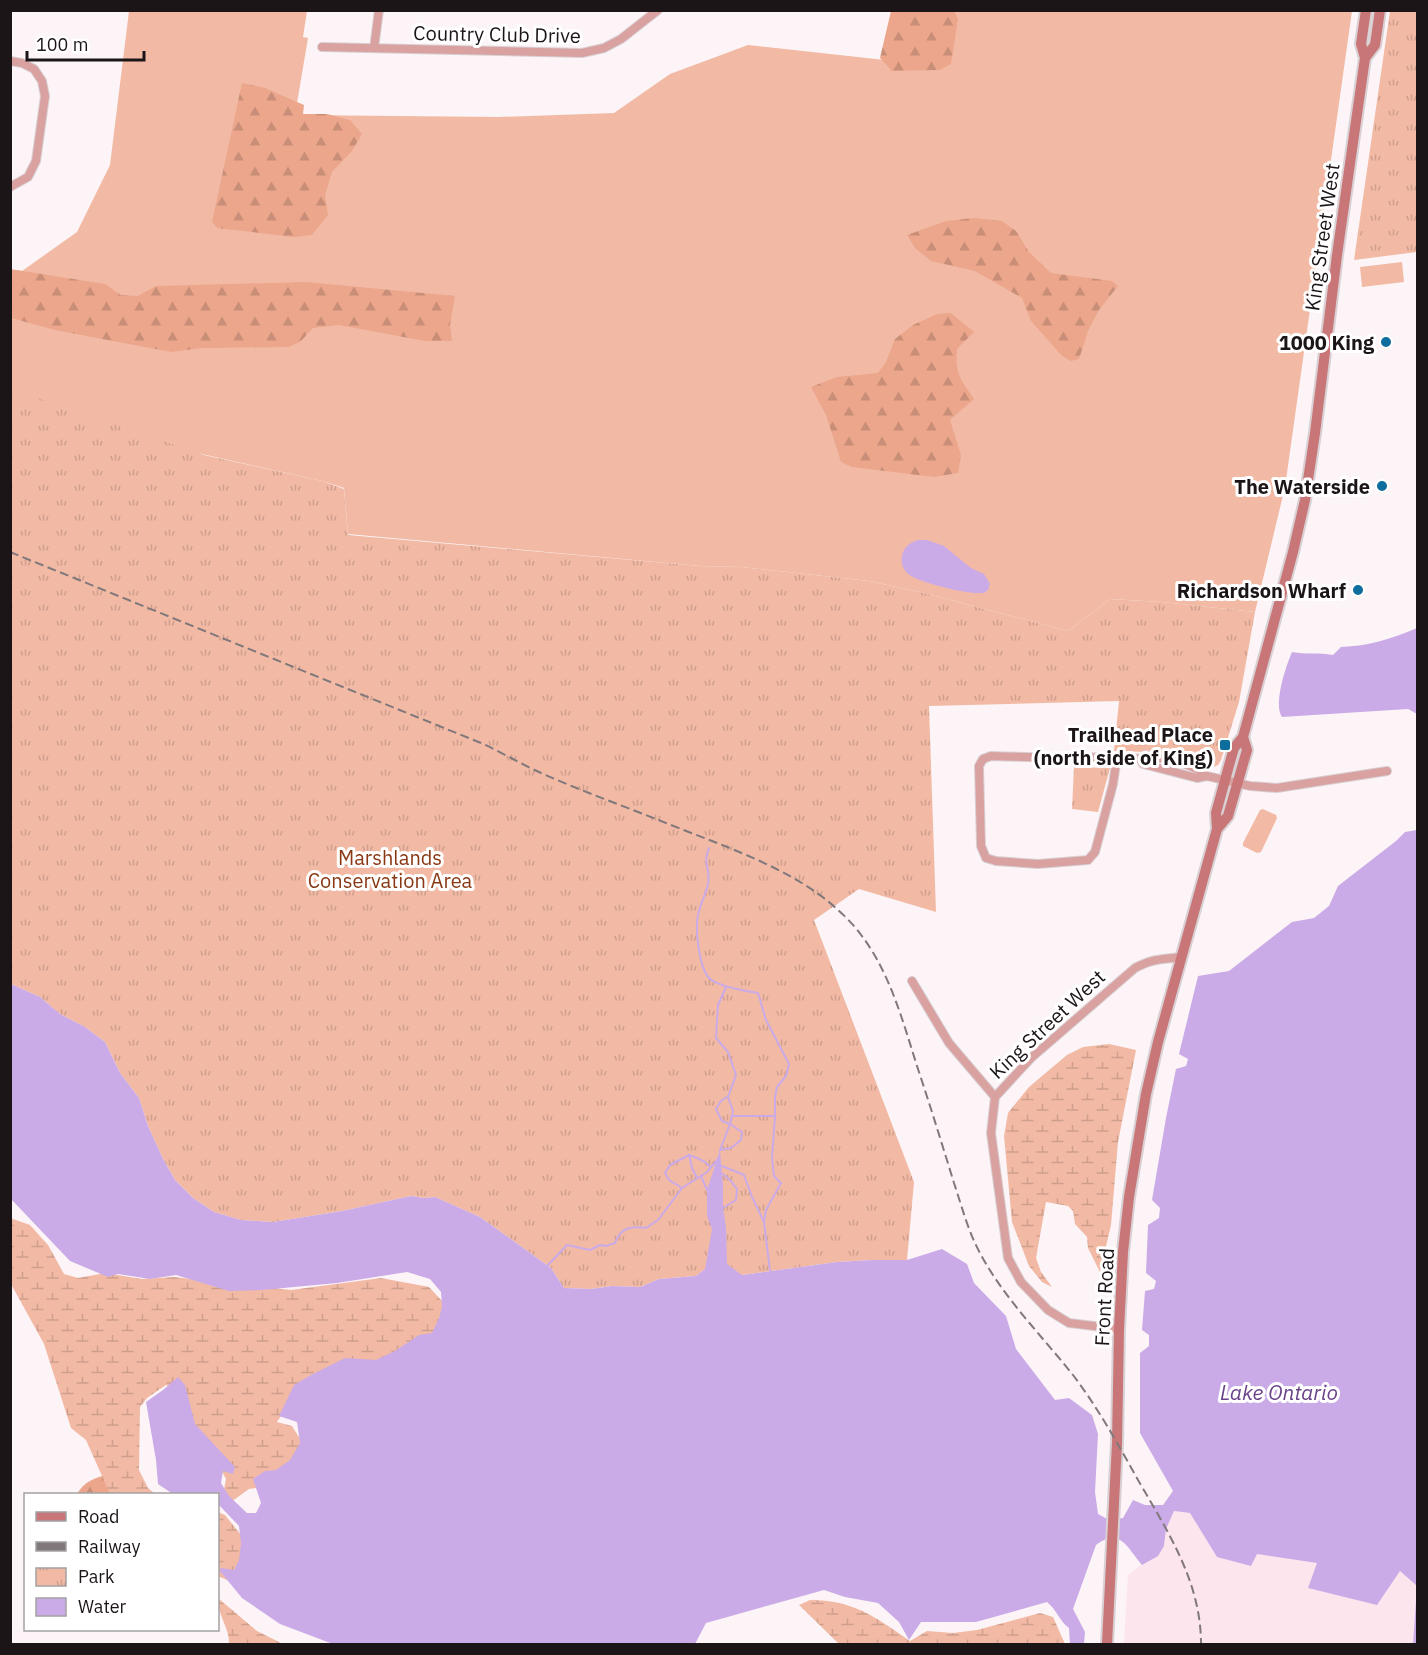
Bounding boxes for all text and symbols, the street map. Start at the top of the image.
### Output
street label: Country Club Drive [413,19,581,49]
scale bar [27,24,144,62]
text: 100 m [36,33,88,56]
street label: King Street West [1298,161,1346,313]
place label: 1000 King [1279,329,1375,356]
marker: 1000 King [1379,335,1393,349]
place label: The Waterside [1234,473,1370,500]
marker: The Waterside [1375,479,1389,493]
place label: Richardson Wharf [1177,577,1346,604]
marker: Richardson Wharf [1351,583,1365,597]
place label: Trailhead Place (north side of King) [1034,721,1213,771]
marker: Trailhead Place (north side of King) [1218,738,1232,752]
park label: Marshlands Conservation Area [308,844,473,894]
street label: King Street West [983,963,1111,1085]
street label: Front Road [1088,1247,1120,1347]
water label: Lake Ontario [1220,1378,1338,1406]
legend [24,1493,219,1631]
text: Road [78,1505,119,1528]
text: Railway [78,1535,140,1558]
text: Park [78,1565,115,1588]
text: Water [78,1595,127,1618]

